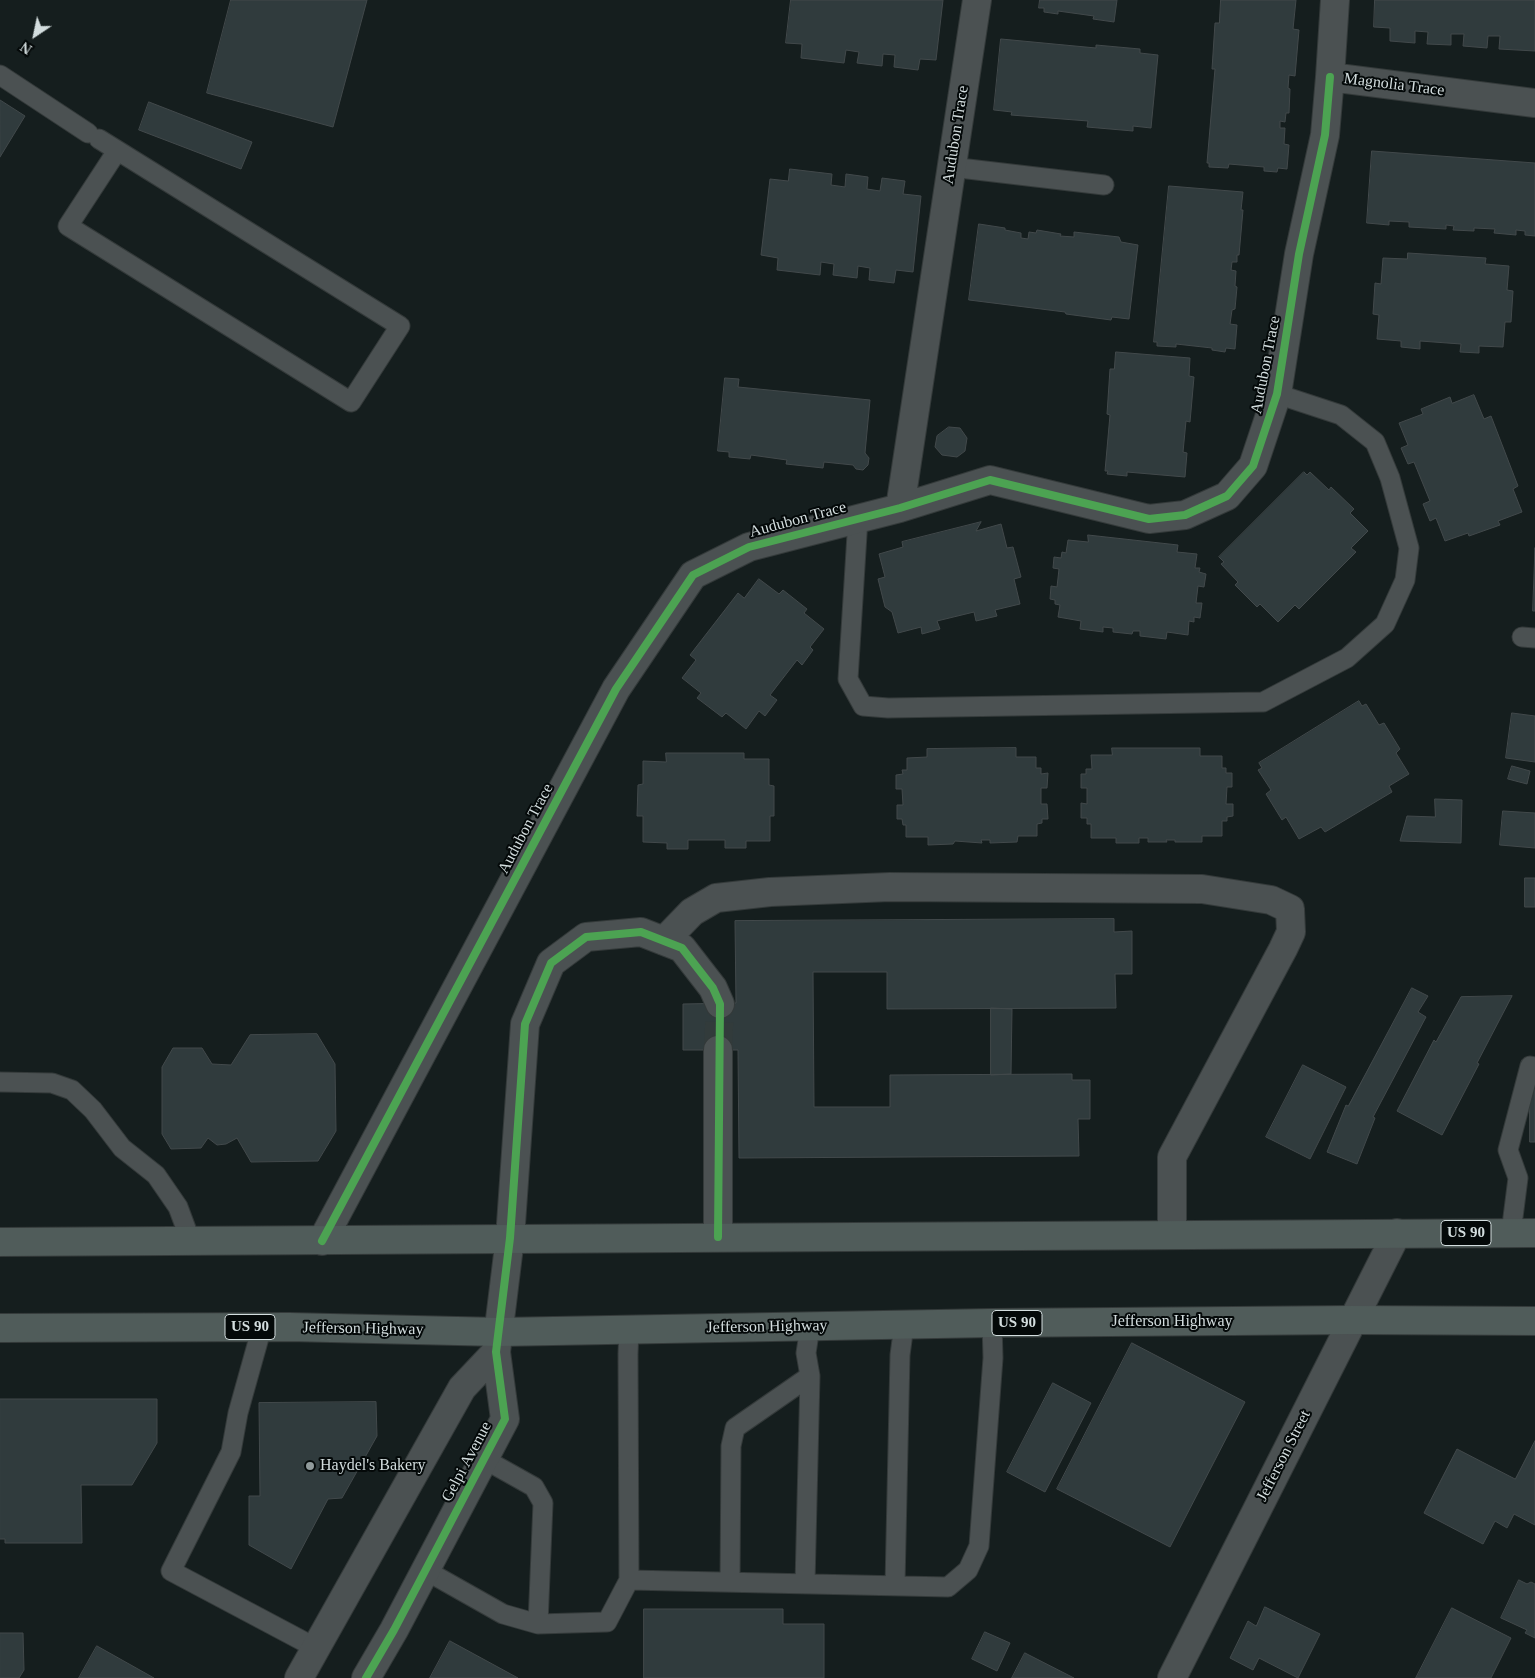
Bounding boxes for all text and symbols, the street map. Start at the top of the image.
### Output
north arrow [10,10,60,60]
text: N [18,39,35,57]
street label: Magnolia Trace [1343,69,1445,101]
street label: Audubon Trace [939,84,973,186]
street label: Audubon Trace [1247,314,1285,416]
street label: Audubon Trace [748,498,848,542]
street label: Audubon Trace [494,781,558,877]
road number: US 90 [1441,1220,1491,1246]
road number: US 90 [992,1310,1042,1336]
street label: Jefferson Highway [1111,1312,1233,1332]
road number: US 90 [225,1314,275,1340]
street label: Jefferson Highway [706,1316,828,1338]
street label: Jefferson Highway [302,1318,424,1340]
street label: Jefferson Street [1253,1407,1315,1505]
street label: Gelpi Avenue [438,1419,496,1505]
place label: Haydel's Bakery [320,1456,426,1476]
marker: Haydel's Bakery [304,1460,316,1472]

